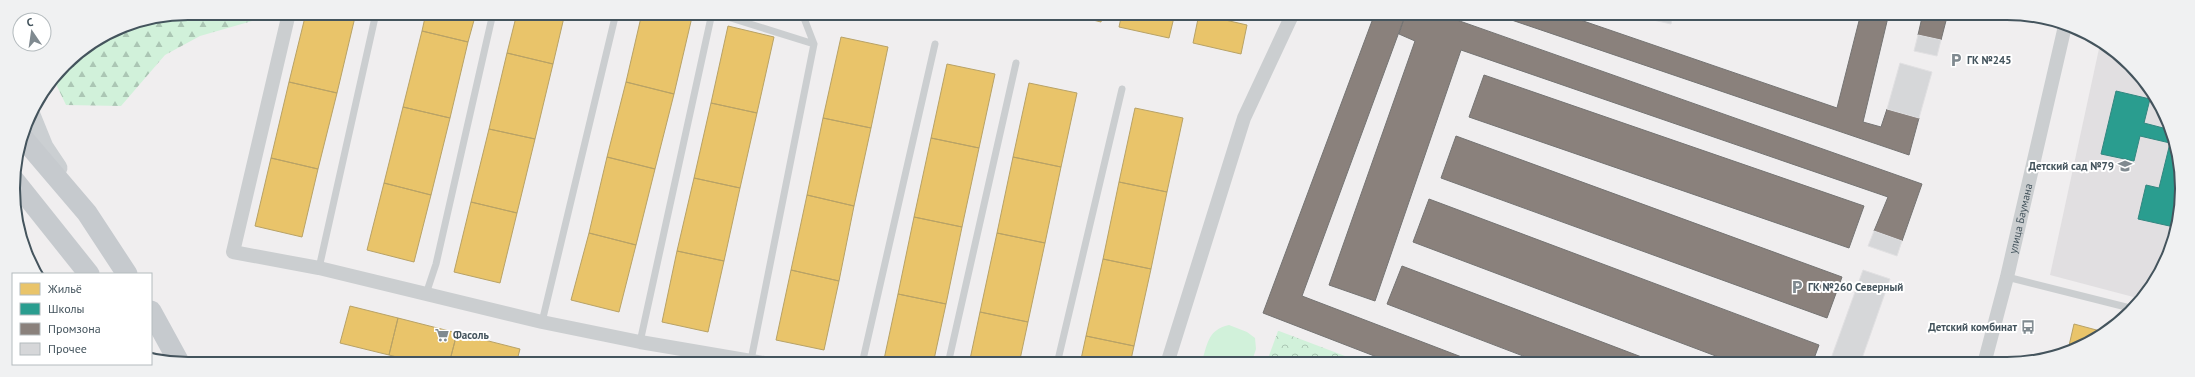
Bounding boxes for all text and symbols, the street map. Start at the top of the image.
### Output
north arrow [12,12,52,52]
text: С [25,15,34,30]
parking icon: ГК №245 [1948,52,1964,68]
place label: ГК №245 [1967,53,2011,67]
school or university icon: Детский сад №79 [2117,158,2133,174]
place label: Детский сад №79 [2029,159,2114,173]
street label: улица Баумана [2006,182,2035,255]
legend [12,273,152,365]
parking icon: ГК №260 Северный [1789,279,1805,295]
place label: ГК №260 Северный [1808,280,1903,294]
text: Жильё [47,281,82,296]
text: Школы [48,301,84,316]
bus stop icon: Детский комбинат [2020,319,2036,335]
place label: Детский комбинат [1928,320,2017,334]
text: Промзона [48,321,101,336]
supermarket icon: Фасоль [434,327,450,343]
place label: Фасоль [453,328,489,342]
text: Прочее [48,341,87,356]

